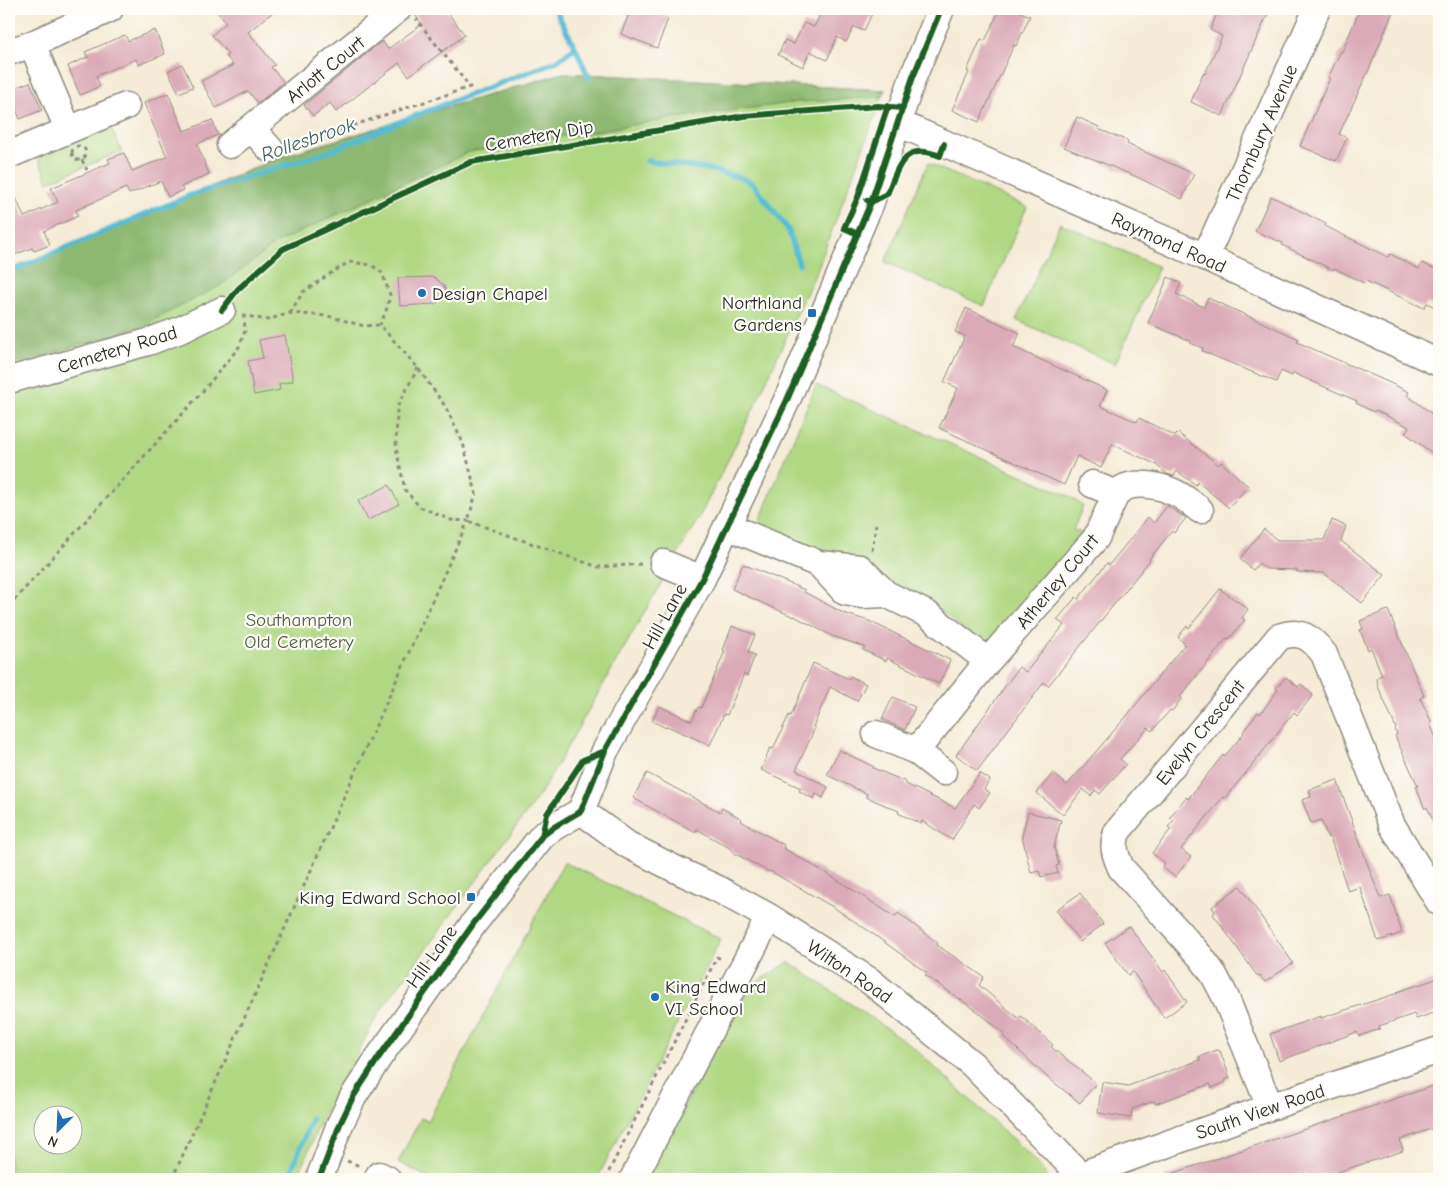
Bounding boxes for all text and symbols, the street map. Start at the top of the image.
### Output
street label: Arlott Court [282,31,370,108]
street label: Thornbury Avenue [1222,61,1302,206]
water label: Rollesbrook [258,112,359,166]
street label: Cemetery Dip [483,116,595,156]
street label: Raymond Road [1108,208,1229,278]
place label: Design Chapel [432,283,548,305]
marker: Design Chapel [416,287,428,299]
place label: Northland Gardens [722,292,802,336]
marker: Northland Gardens [806,307,818,319]
street label: Cemetery Road [55,321,180,379]
street label: Atherley Court [1012,529,1104,633]
street label: Hill Lane [638,580,692,653]
park label: Southampton Old Cemetery [244,609,354,653]
street label: Evelyn Crescent [1152,675,1250,790]
place label: King Edward School [299,887,461,909]
marker: King Edward School [465,891,477,903]
street label: Hill Lane [402,921,462,992]
street label: Wilton Road [803,935,896,1008]
place label: King Edward VI School [665,976,766,1020]
marker: King Edward VI School [649,991,661,1003]
street label: South View Road [1193,1080,1328,1144]
north arrow [32,1106,82,1156]
text: N [45,1132,61,1151]

